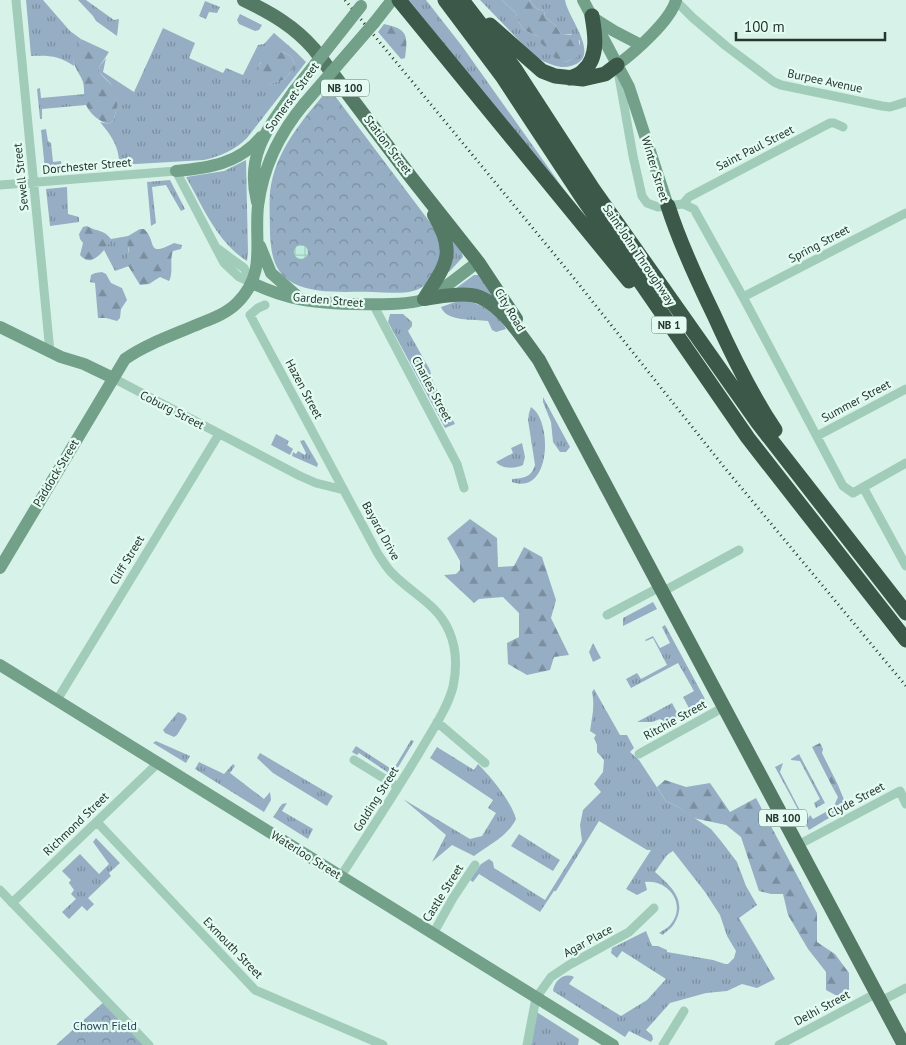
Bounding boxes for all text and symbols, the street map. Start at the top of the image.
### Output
scale bar [736,10,885,42]
text: 100 m [744,17,785,36]
street label: Somerset Street [261,59,322,134]
street label: Burpee Avenue [786,65,864,96]
road number: NB 100 [321,80,369,96]
street label: Station Street [361,112,416,177]
street label: Saint Paul Street [713,121,796,174]
street label: Winter Street [638,134,673,203]
street label: Sewell Street [9,142,32,212]
street label: Dorchester Street [42,154,132,177]
street label: Saint John Throughway [600,201,679,309]
street label: Spring Street [786,221,852,266]
street label: City Road [492,285,529,334]
street label: Garden Street [292,289,364,310]
road number: NB 1 [652,316,686,334]
street label: Charles Street [409,353,456,424]
street label: Hazen Street [282,356,326,421]
street label: Summer Street [819,376,893,425]
street label: Coburg Street [138,387,207,432]
street label: Paddock Street [30,436,82,509]
street label: Bayard Drive [359,499,404,563]
street label: Cliff Street [106,532,147,587]
street label: Ritchie Street [641,696,709,743]
street label: Golding Street [350,763,401,834]
street label: Clyde Street [825,778,887,821]
street label: Richmond Street [40,789,112,859]
road number: NB 100 [759,810,807,826]
street label: Waterloo Street [268,827,344,882]
street label: Castle Street [419,861,466,924]
street label: Exmouth Street [200,914,266,982]
street label: Agar Place [561,921,615,960]
street label: Delhi Street [791,987,852,1029]
park label: Chown Field [73,1018,137,1033]

